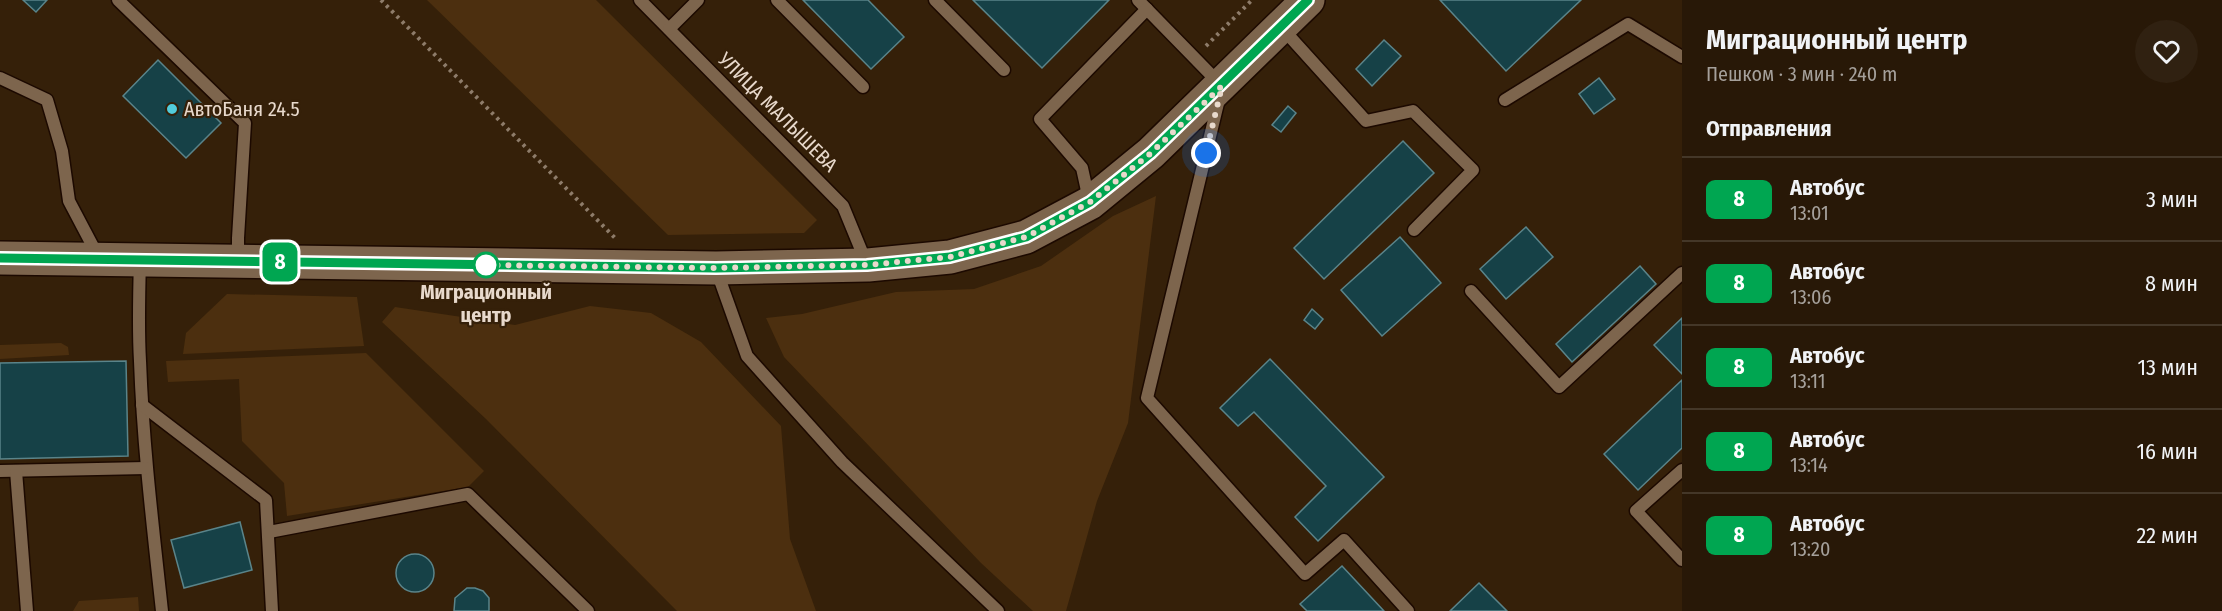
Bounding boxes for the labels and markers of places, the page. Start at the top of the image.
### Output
place label: АвтоБаня 24.5 [184,97,300,121]
marker: АвтоБаня 24.5 [165,102,179,116]
marker: Миграционный центр [473,252,499,278]
place label: Миграционный центр [420,280,552,327]

